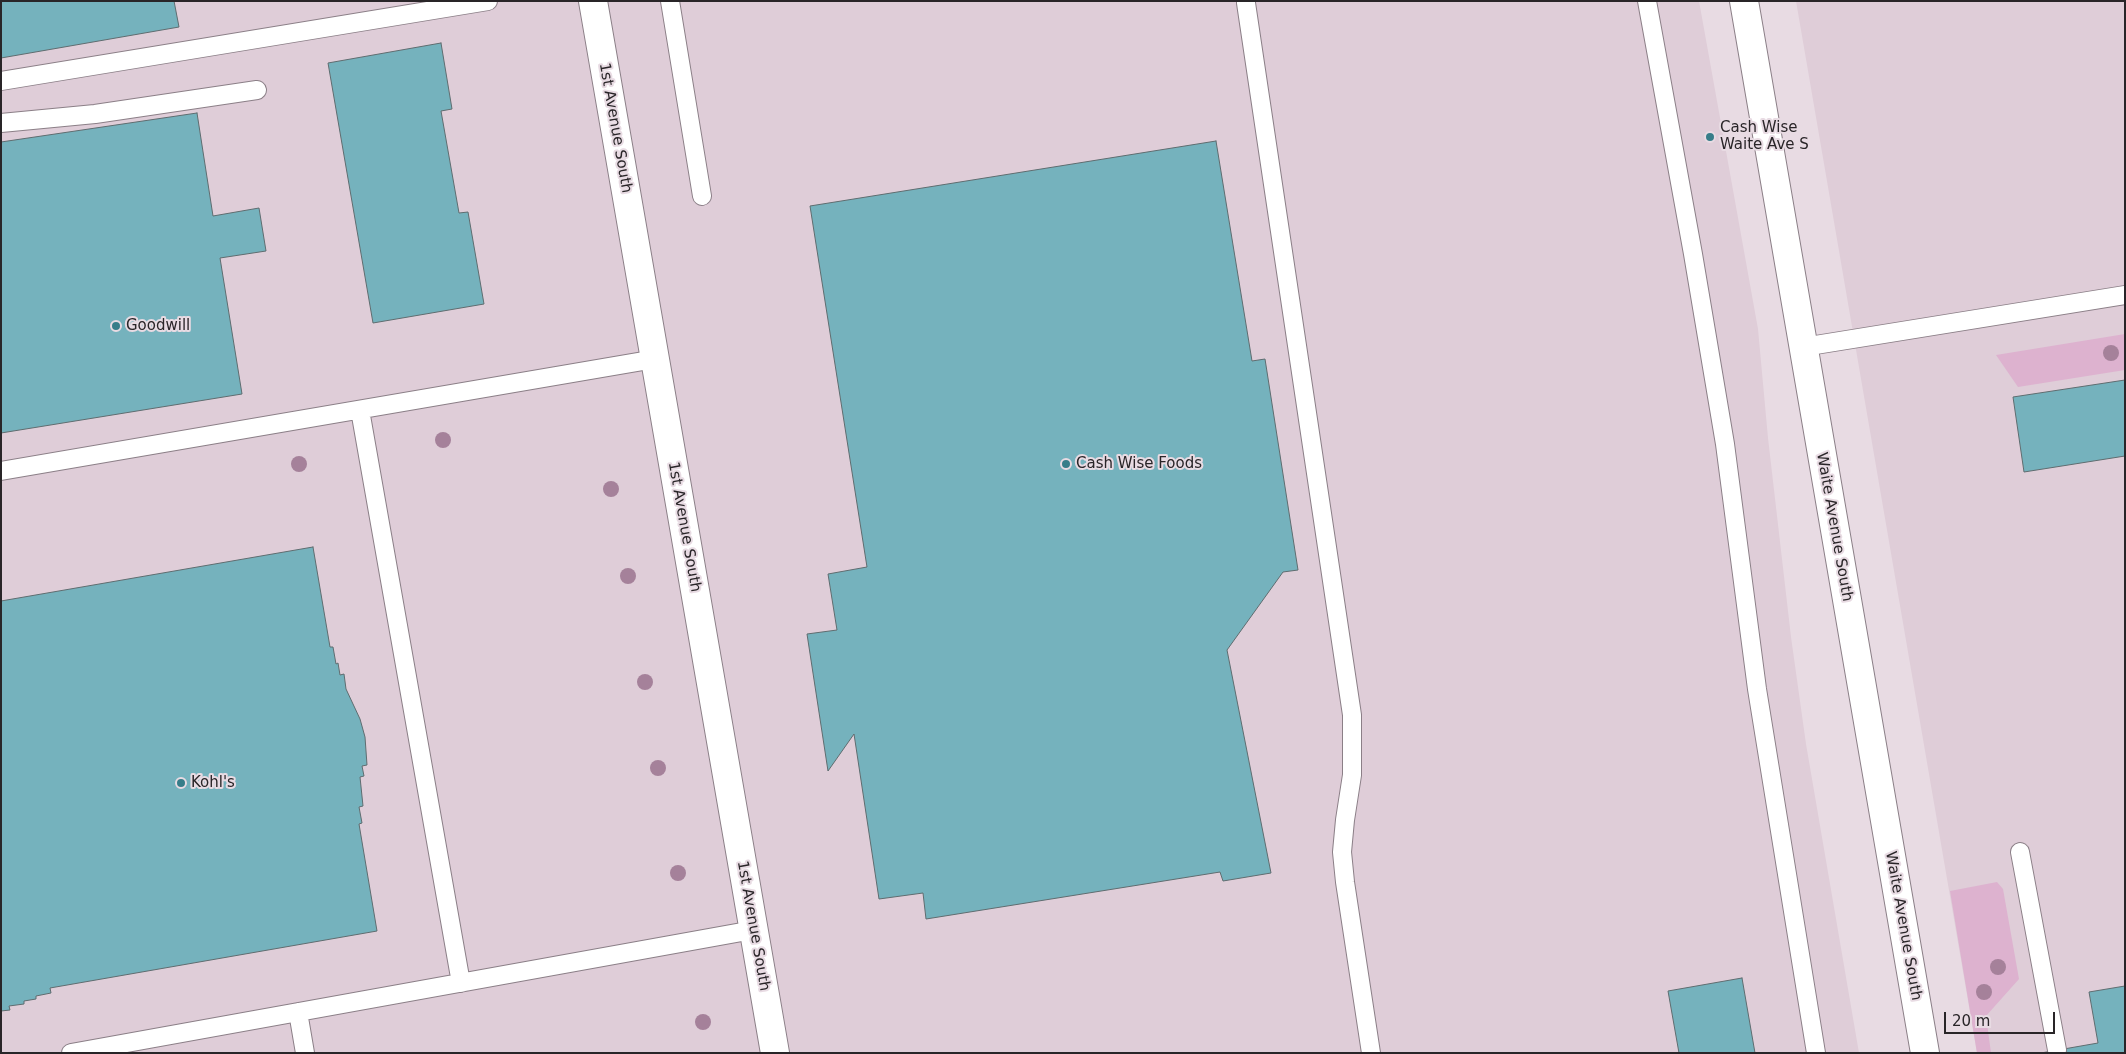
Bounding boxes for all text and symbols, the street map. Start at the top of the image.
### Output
street label: 1st Avenue South [595,61,635,195]
place label: Cash Wise Waite Ave S [1720,119,1809,154]
marker: Cash Wise Waite Ave S [1704,131,1716,143]
place label: Goodwill [126,317,190,335]
marker: Goodwill [110,320,122,332]
street label: Waite Avenue South [1812,451,1856,603]
place label: Cash Wise Foods [1076,455,1202,473]
marker: Cash Wise Foods [1060,458,1072,470]
street label: 1st Avenue South [664,460,704,594]
place label: Kohl's [191,774,235,792]
marker: Kohl's [175,777,187,789]
street label: Waite Avenue South [1881,850,1925,1002]
street label: 1st Avenue South [733,859,773,993]
scale bar [1946,1002,2057,1034]
text: 20 m [1952,1012,1990,1030]

